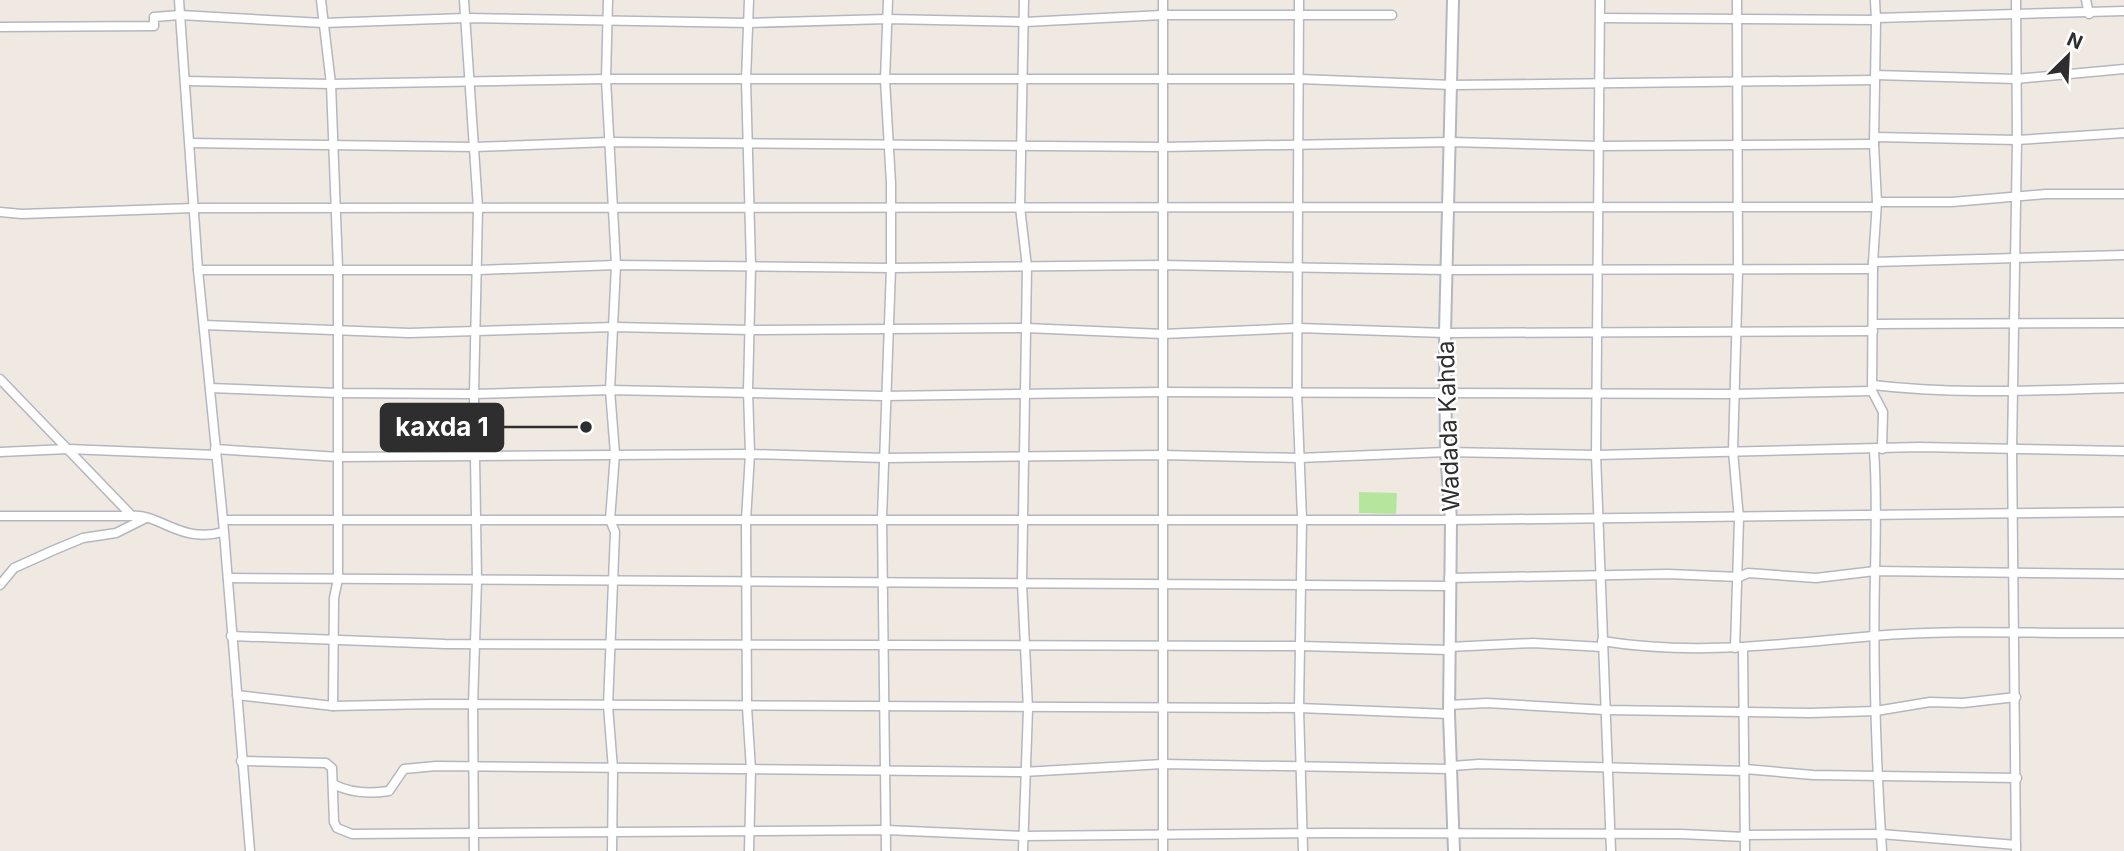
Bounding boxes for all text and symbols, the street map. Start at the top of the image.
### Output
north arrow [2033,21,2103,91]
text: N [2063,27,2086,54]
street label: Wadada Kahda [1431,340,1465,512]
callout: kaxda 1 [381,404,503,451]
text: kaxda 1 [395,411,489,442]

